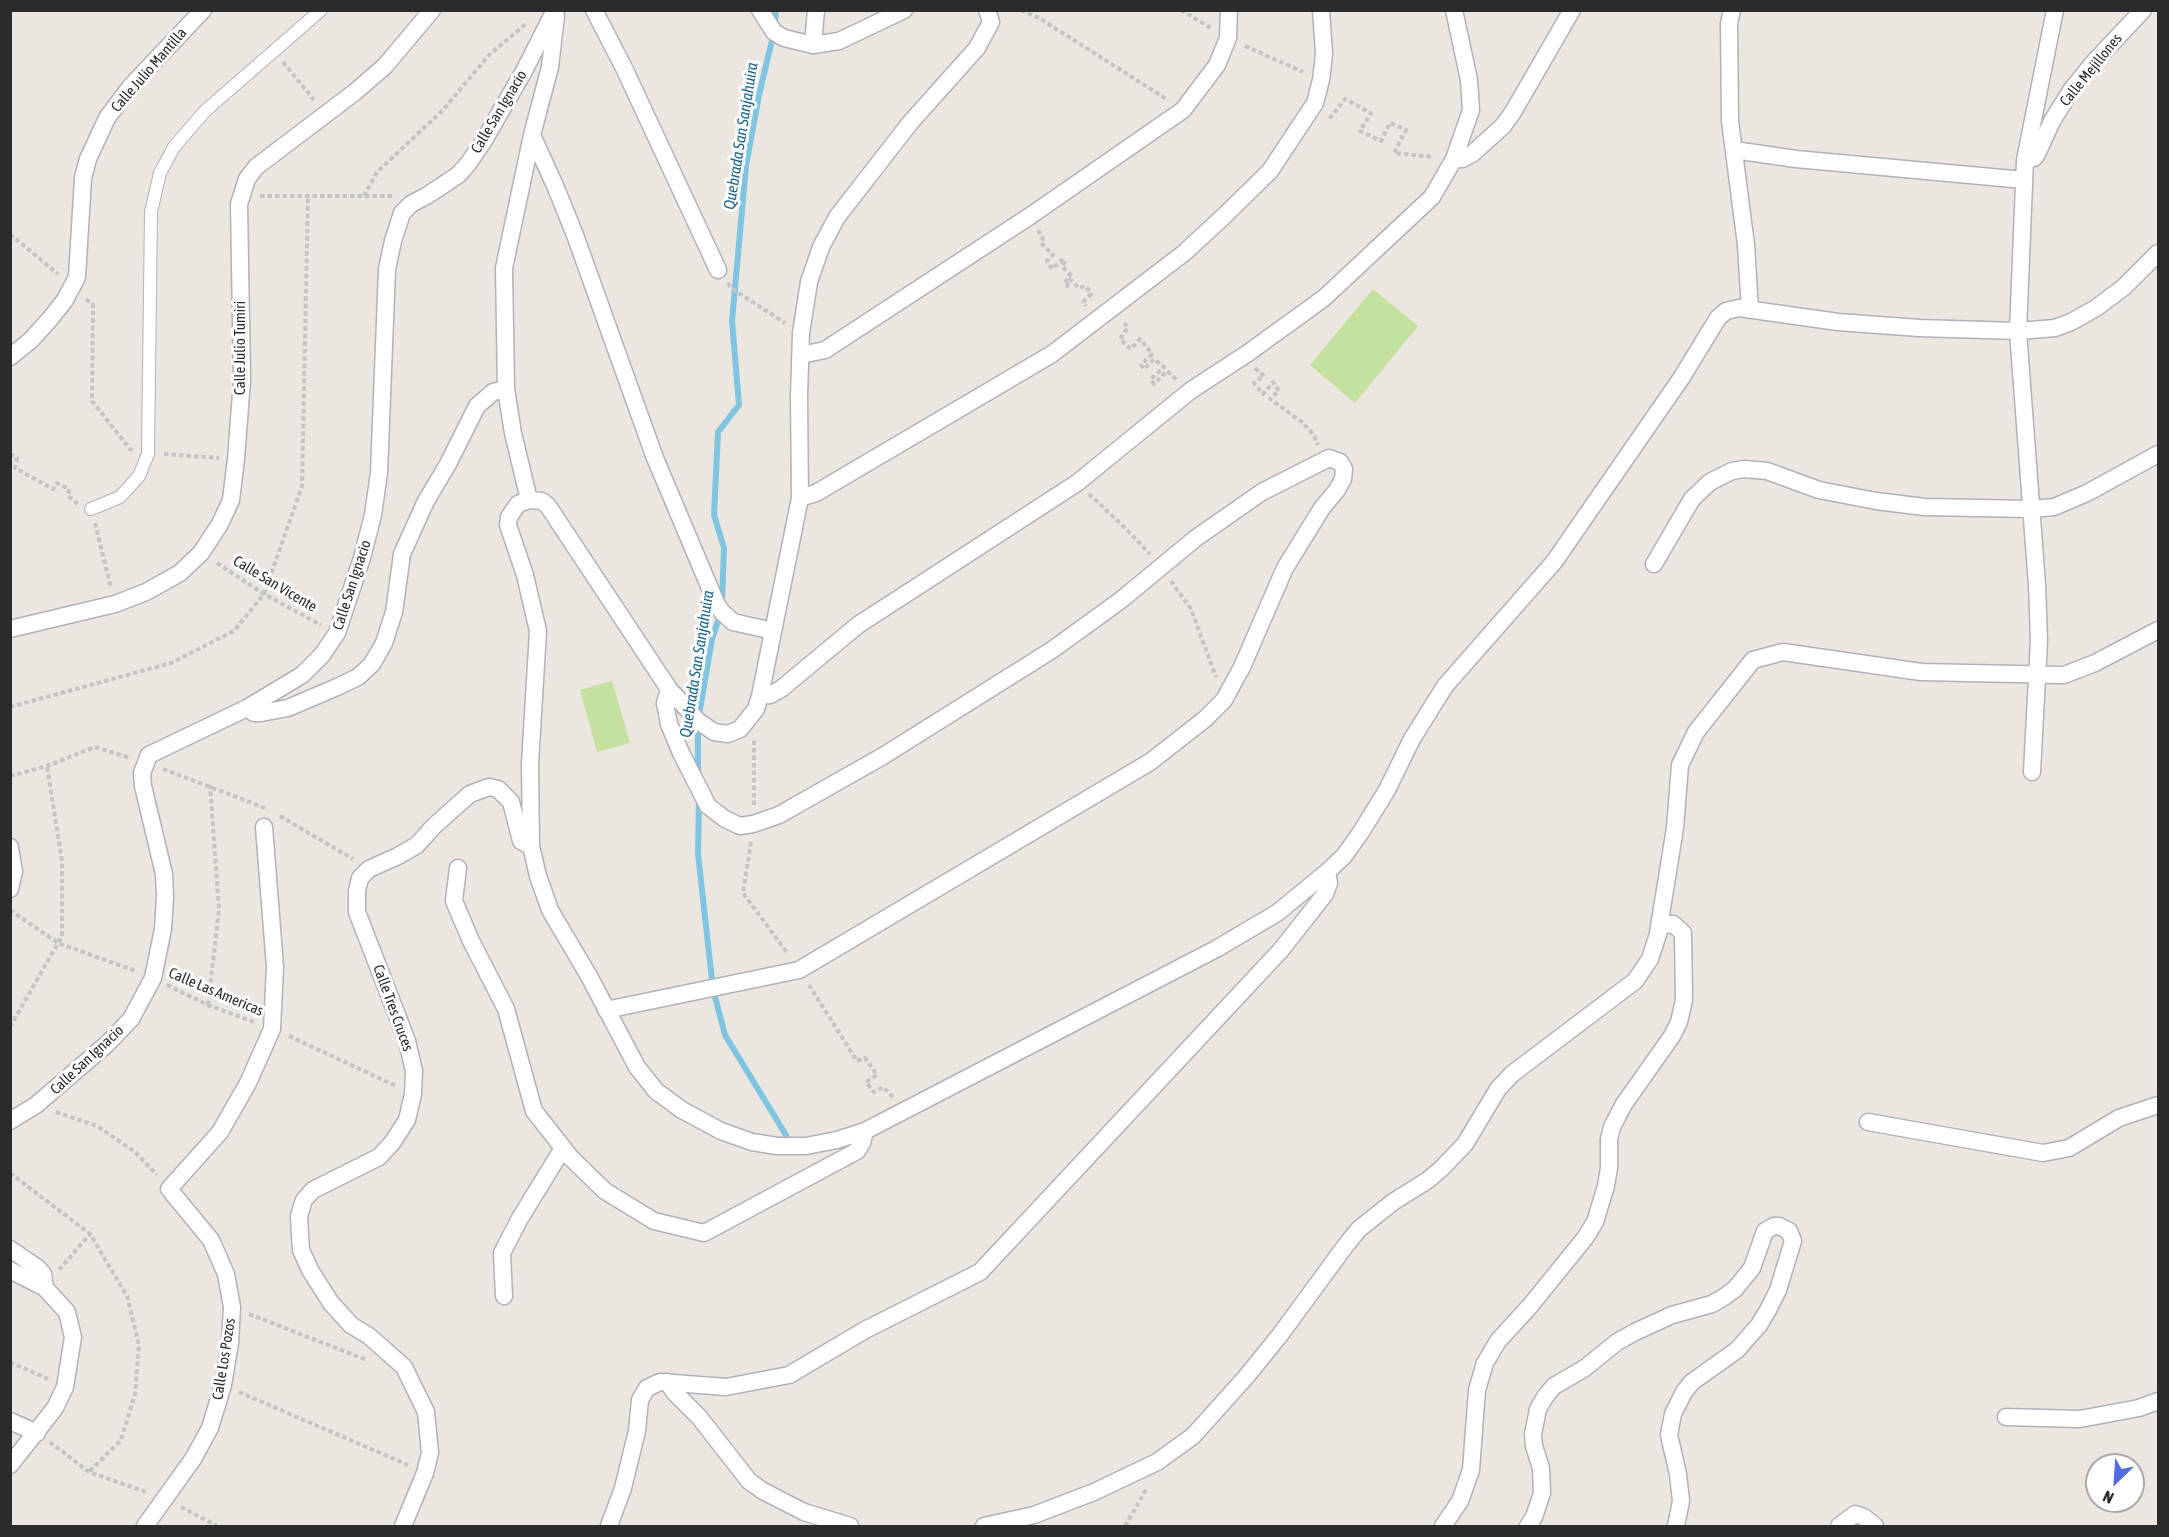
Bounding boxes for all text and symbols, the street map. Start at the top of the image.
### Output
street label: Calle Julio Mantilla [107,24,191,116]
street label: Calle Mejillones [2056,30,2126,110]
water label: Quebrada San Sanjahuira [720,61,762,211]
street label: Calle San Ignacio [467,67,531,157]
street label: Calle Julio Tumiri [231,301,249,395]
street label: Calle San Ignacio [329,538,375,632]
street label: Calle San Vicente [230,552,320,616]
water label: Quebrada San Sanjahuira [676,589,718,739]
street label: Calle Tres Cruces [369,962,417,1054]
street label: Calle Las Americas [166,964,266,1020]
street label: Calle San Ignacio [47,1022,127,1098]
street label: Calle Los Pozos [209,1317,239,1401]
north arrow [2085,1453,2145,1513]
text: N [2100,1487,2116,1508]

